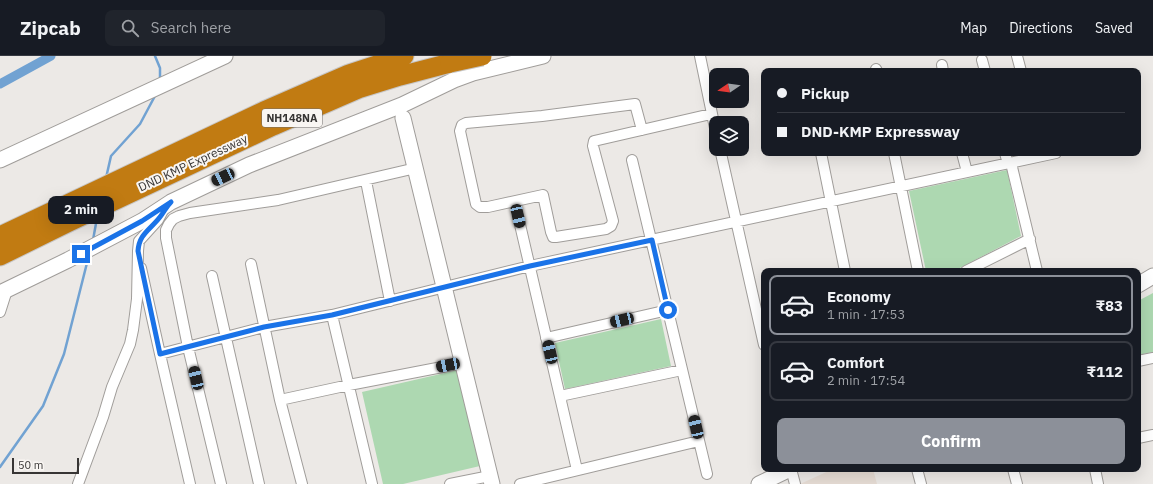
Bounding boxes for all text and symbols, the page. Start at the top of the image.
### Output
search box [105,10,385,46]
text: Zipcab [20,16,81,40]
icon: search [119,17,141,39]
text: Search here [151,18,231,37]
text: Map [960,19,987,37]
text: Directions [1009,19,1073,37]
text: Saved [1095,19,1133,37]
north arrow [709,68,749,108]
map controls [709,68,749,156]
text: Pickup [801,84,849,103]
road number: NH148NA [262,109,322,127]
button: layers [709,116,749,156]
text: DND-KMP Expressway [801,122,960,141]
street label: DND KMP Expressway [136,131,250,194]
car [210,166,236,188]
callout: 2 min [48,196,114,224]
text: 2 min [64,201,98,218]
car [509,203,527,229]
route end [72,245,90,263]
icon: car [779,287,815,323]
text: Economy [827,287,891,306]
text: ₹83 [1096,296,1123,315]
route start [659,301,677,319]
text: 1 min · 17:53 [827,306,905,323]
car [609,311,635,329]
car [541,339,559,365]
icon: car [779,353,815,389]
text: Comfort [827,353,884,372]
car [435,357,461,373]
text: ₹112 [1087,362,1123,381]
car [187,365,205,391]
text: 2 min · 17:54 [827,372,905,389]
car [687,414,705,440]
button: Confirm [777,418,1125,464]
scale bar [12,456,79,475]
text: 50 m [18,458,43,472]

